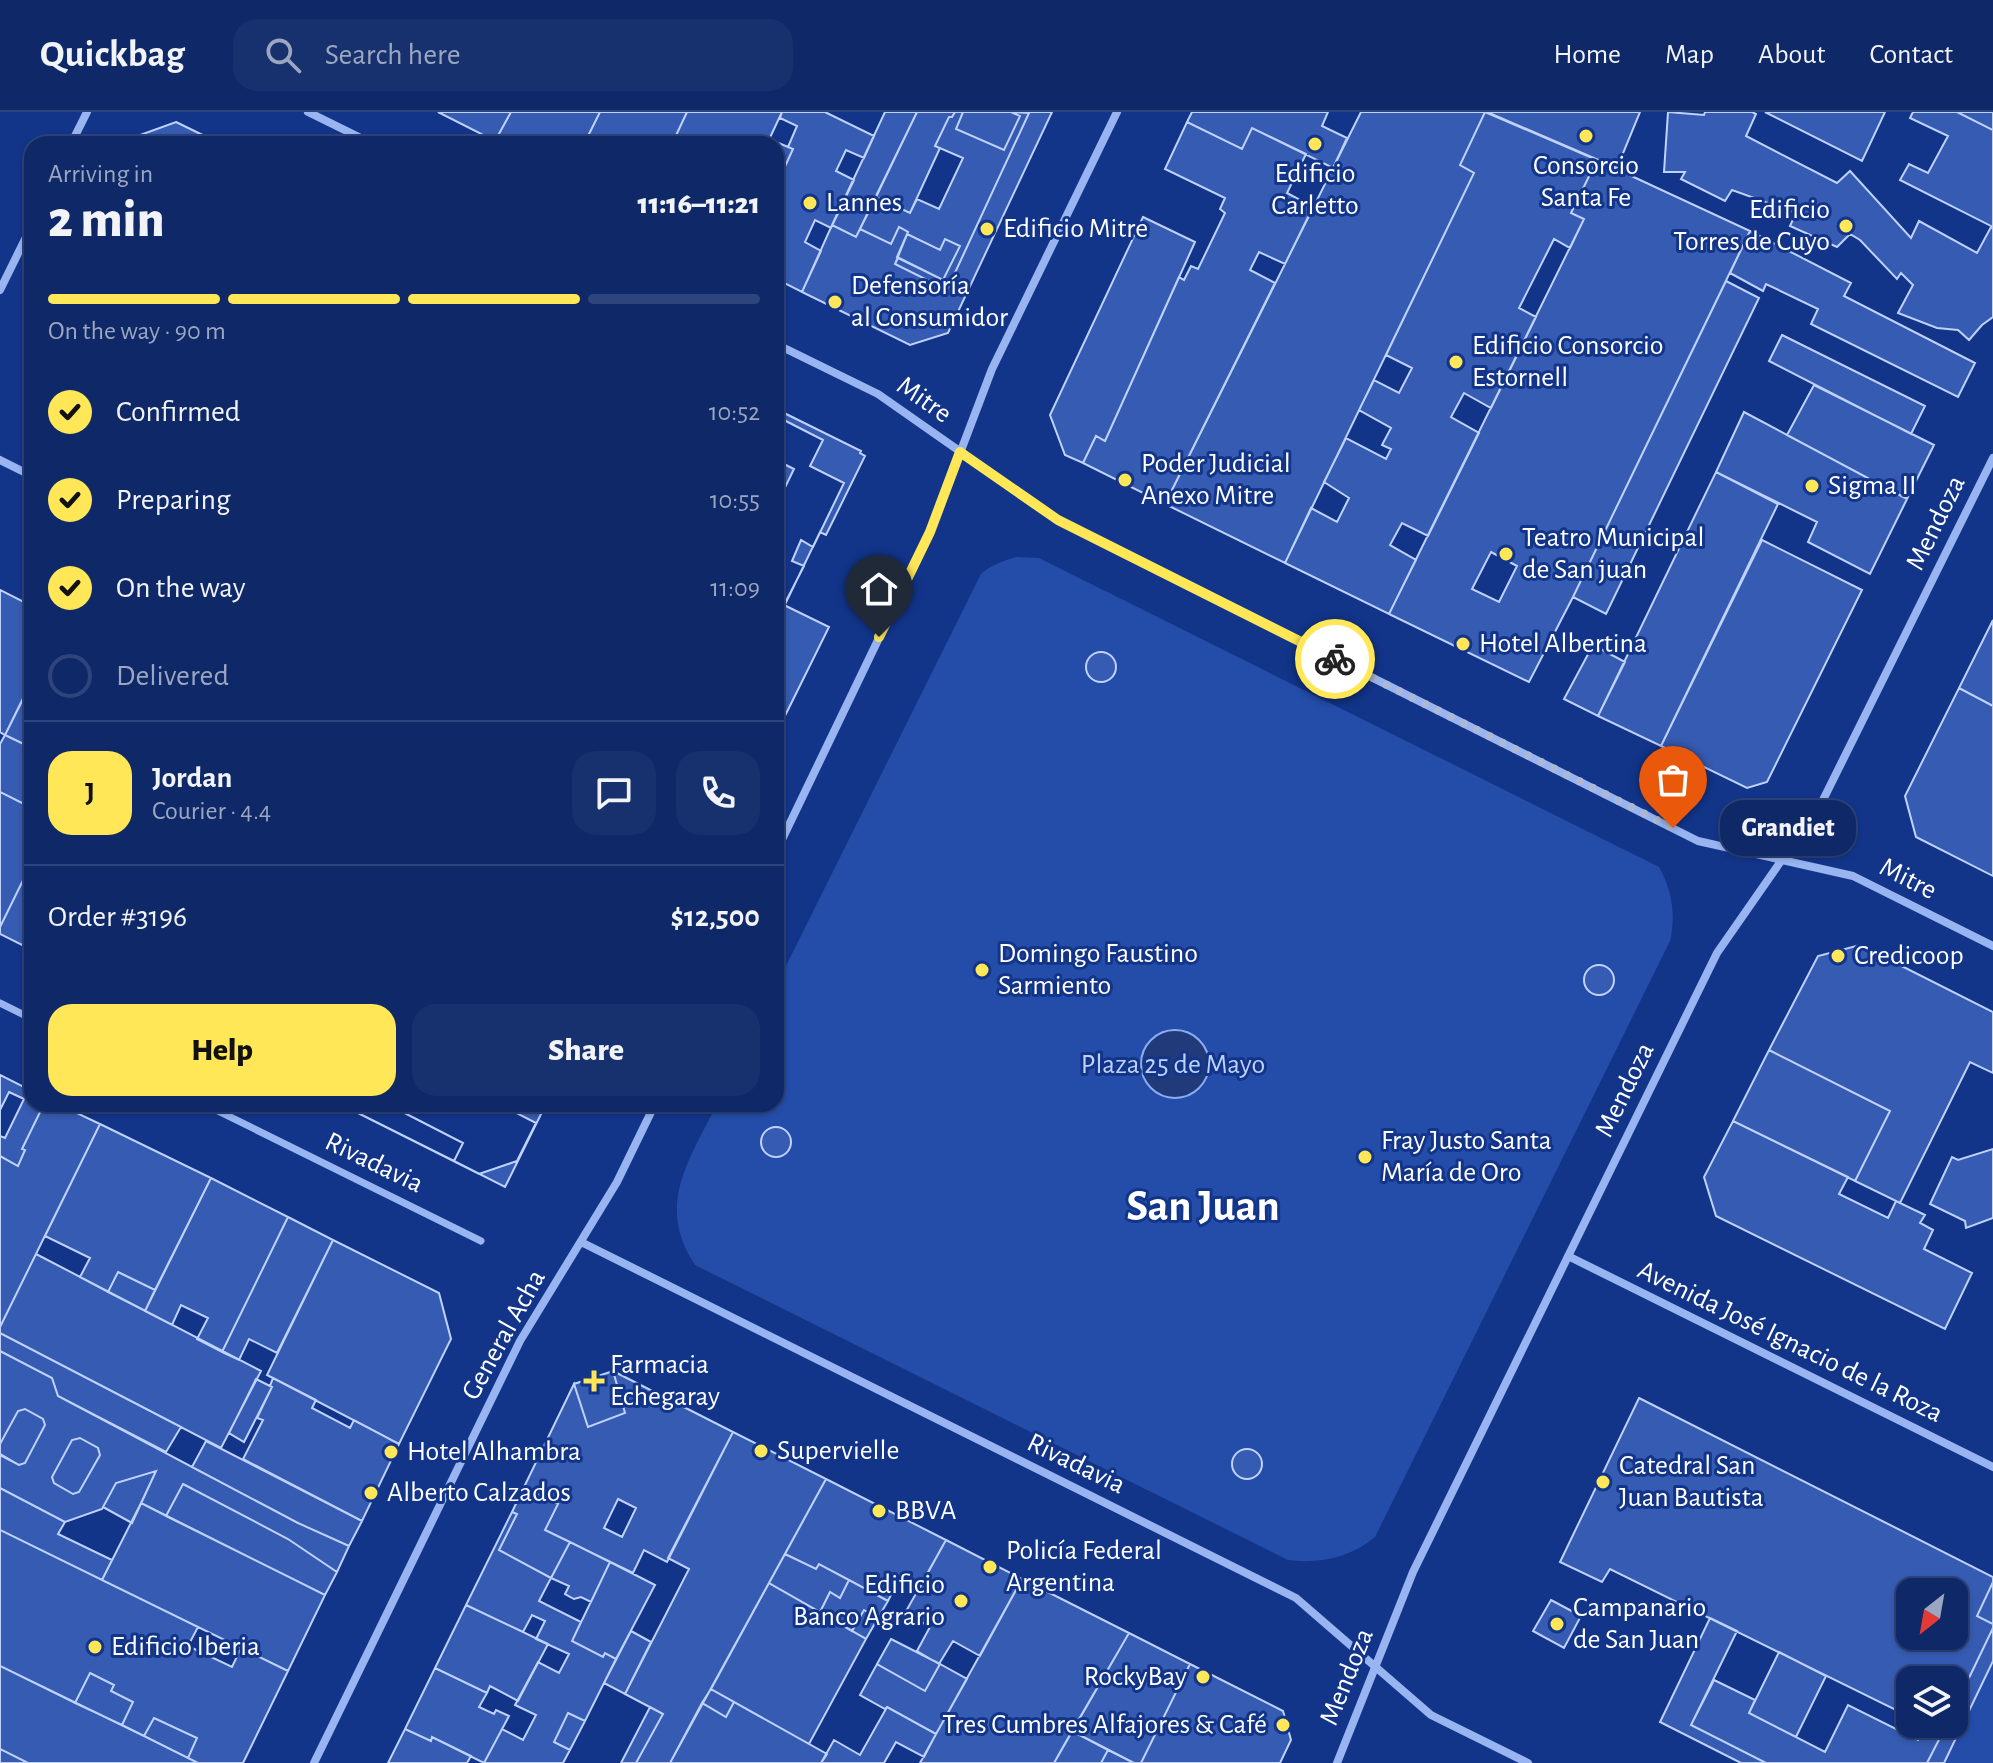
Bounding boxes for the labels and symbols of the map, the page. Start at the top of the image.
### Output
marker: Consorcio Santa Fe [1577,127,1595,145]
marker: Edificio Carletto [1306,135,1324,153]
place label: Consorcio Santa Fe [1533,152,1639,212]
place label: Edificio Carletto [1271,160,1359,220]
place label: Lannes [826,189,902,217]
marker: Lannes [801,194,819,212]
place label: Edificio Torres de Cuyo [1673,196,1830,256]
place label: Edificio Mitre [1003,215,1148,243]
marker: Edificio Torres de Cuyo [1837,217,1855,235]
marker: Edificio Mitre [978,220,996,238]
place label: Defensoría al Consumidor [851,272,1008,332]
marker: Defensoría al Consumidor [826,293,844,311]
place label: Edificio Consorcio Estornell [1472,332,1664,392]
marker: Edificio Consorcio Estornell [1447,353,1465,371]
street label: Mitre [892,371,956,429]
place label: Poder Judicial Anexo Mitre [1141,450,1291,510]
marker: Poder Judicial Anexo Mitre [1116,471,1134,489]
street label: Mendoza [1901,471,1971,575]
place label: Sigma II [1828,472,1917,500]
marker: Sigma II [1803,477,1821,495]
place label: Teatro Municipal de San juan [1522,524,1704,584]
marker: Teatro Municipal de San juan [1497,545,1515,563]
pin [845,555,913,637]
courier [1295,619,1375,699]
place label: Hotel Albertina [1479,630,1647,658]
marker: Hotel Albertina [1454,635,1472,653]
pin [1639,746,1707,828]
callout: Grandiet [1721,800,1857,856]
street label: Mitre [1875,853,1941,905]
place label: Domingo Faustino Sarmiento [998,940,1198,1000]
place label: Credicoop [1854,942,1964,970]
marker: Credicoop [1829,947,1847,965]
marker: Domingo Faustino Sarmiento [973,961,991,979]
street label: Mendoza [1590,1038,1660,1142]
park label: Plaza 25 de Mayo [1081,1051,1265,1079]
street label: Rivadavia [321,1127,427,1199]
place label: Fray Justo Santa María de Oro [1381,1127,1552,1187]
marker: Fray Justo Santa María de Oro [1356,1148,1374,1166]
district label: San Juan [1126,1185,1280,1229]
street label: Avenida José Ignacio de la Roza [1633,1256,1947,1428]
street label: General Acha [457,1265,551,1405]
place label: Farmacia Echegaray [610,1351,720,1411]
marker: Farmacia Echegaray [585,1372,603,1390]
street label: Rivadavia [1023,1428,1129,1500]
place label: Supervielle [777,1437,899,1465]
place label: Hotel Alhambra [407,1438,581,1466]
marker: Supervielle [752,1442,770,1460]
marker: Hotel Alhambra [382,1443,400,1461]
place label: Catedral San Juan Bautista [1619,1452,1764,1512]
marker: Catedral San Juan Bautista [1594,1473,1612,1491]
place label: Alberto Calzados [387,1479,571,1507]
marker: Alberto Calzados [362,1484,380,1502]
place label: BBVA [895,1497,956,1525]
marker: BBVA [870,1502,888,1520]
place label: Policía Federal Argentina [1006,1537,1162,1597]
marker: Policía Federal Argentina [981,1558,999,1576]
place label: Edificio Banco Agrario [793,1571,945,1631]
north arrow [1896,1578,1968,1650]
marker: Edificio Banco Agrario [952,1592,970,1610]
place label: Campanario de San Juan [1573,1594,1706,1654]
marker: Campanario de San Juan [1548,1615,1566,1633]
street label: Mendoza [1315,1625,1379,1729]
place label: Edificio Iberia [111,1633,260,1661]
marker: Edificio Iberia [86,1638,104,1656]
place label: RockyBay [1084,1663,1187,1691]
marker: RockyBay [1194,1668,1212,1686]
place label: Tres Cumbres Alfajores & Café [942,1711,1267,1739]
marker: Tres Cumbres Alfajores & Café [1274,1716,1292,1734]

